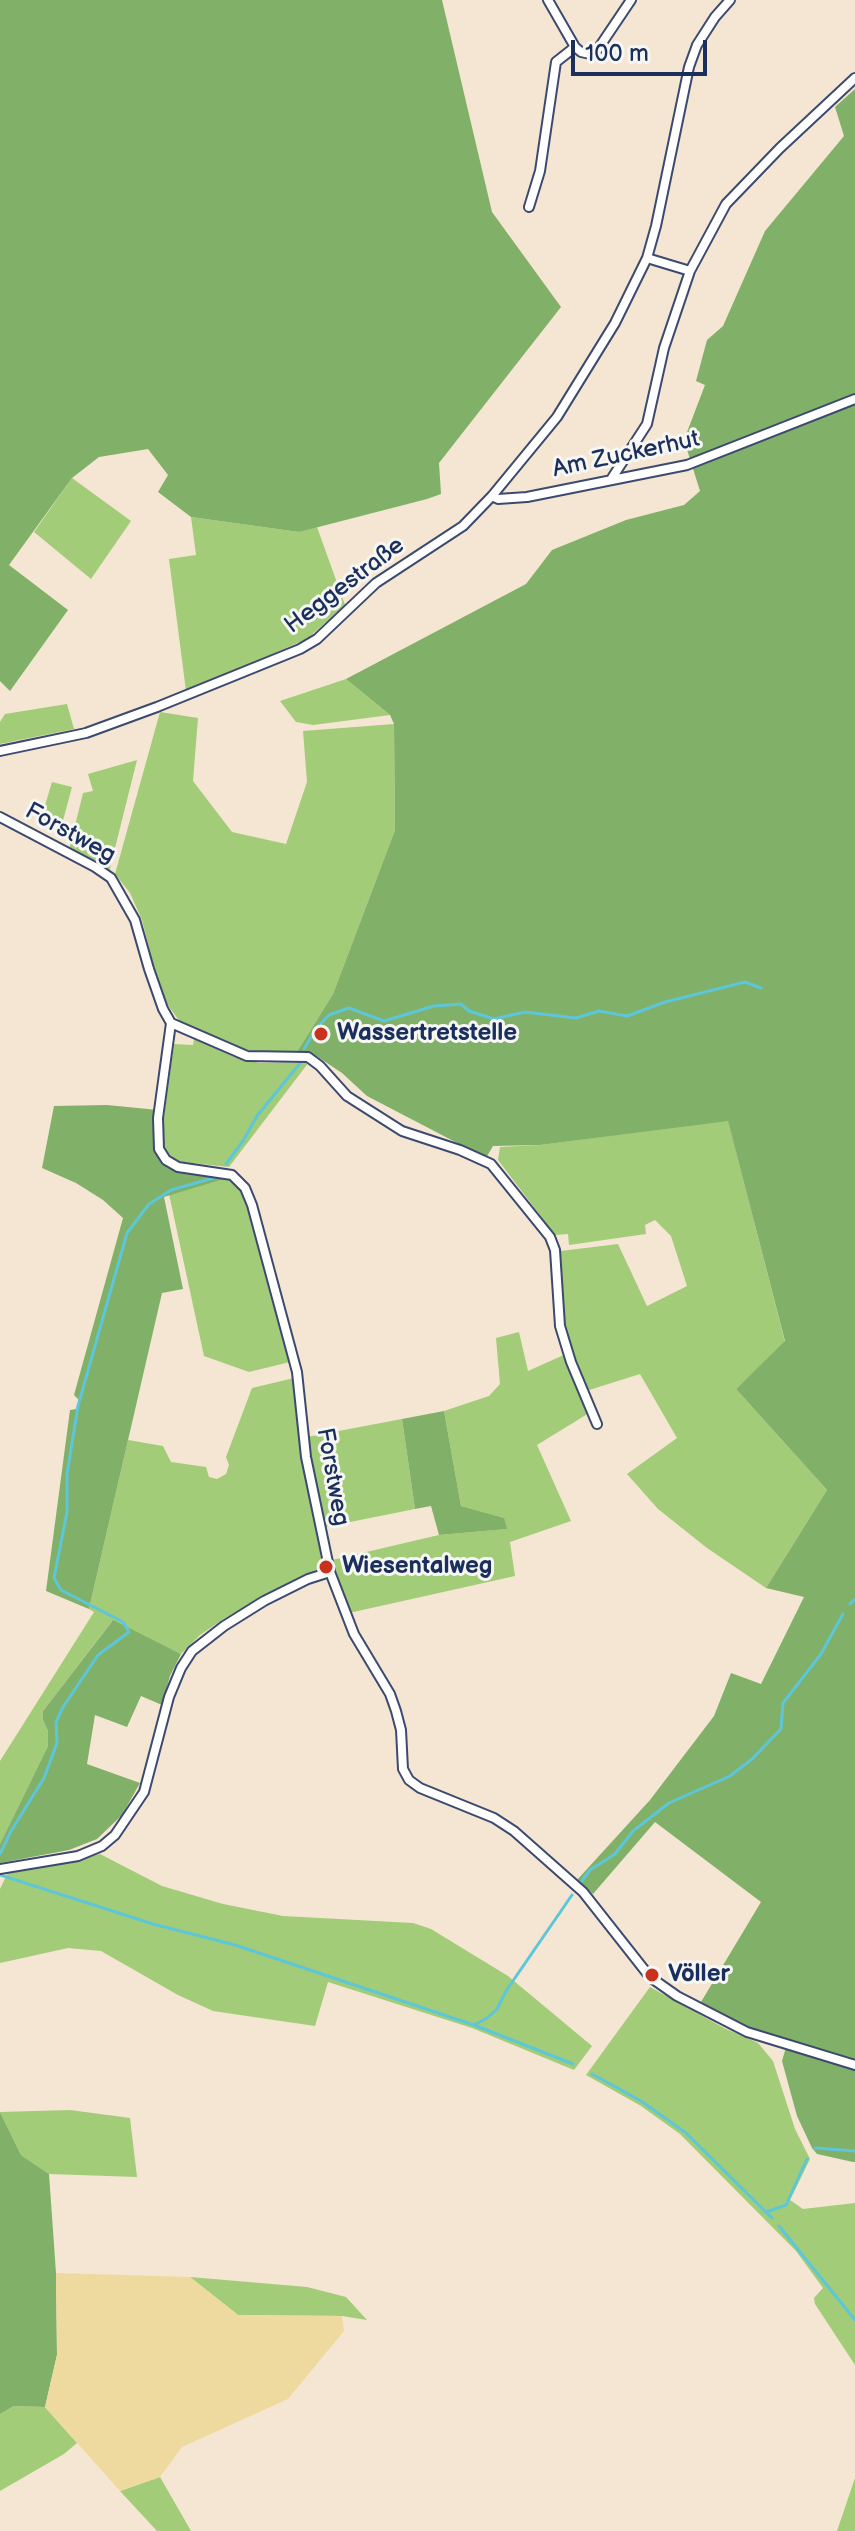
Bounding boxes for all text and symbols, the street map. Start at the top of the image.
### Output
scale bar [575,24,711,74]
text: 100 m [585,39,649,68]
street label: Am Zuckerhut [550,425,702,485]
street label: Heggestraße [279,532,411,640]
street label: Forstweg [20,797,120,871]
place label: Wassertretstelle [337,1020,517,1048]
marker: Wassertretstelle [312,1025,330,1043]
street label: Forstweg [309,1426,355,1528]
place label: Wiesentalweg [342,1553,492,1581]
marker: Wiesentalweg [317,1558,335,1576]
place label: Völler [668,1961,730,1989]
marker: Völler [643,1966,661,1984]

